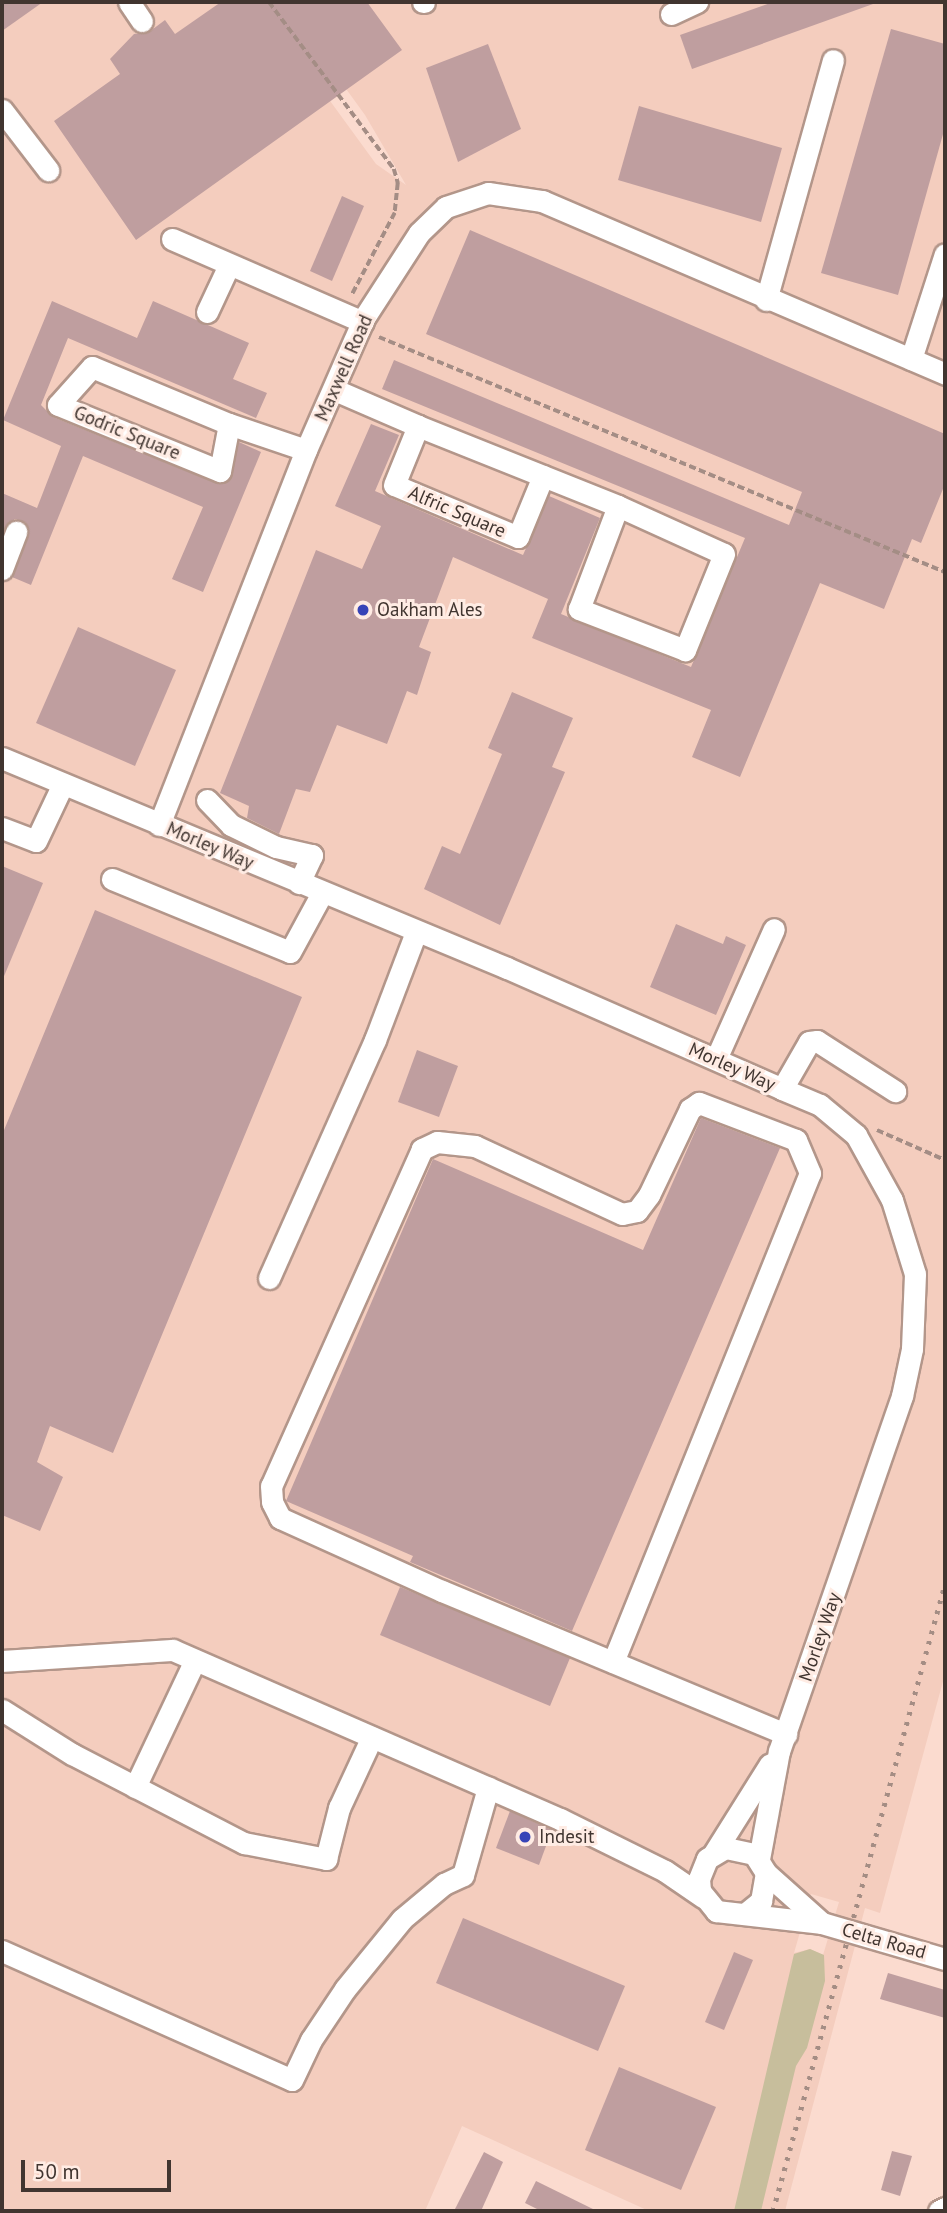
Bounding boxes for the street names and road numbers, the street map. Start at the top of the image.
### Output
street label: Maxwell Road [310,311,378,425]
street label: Godric Square [70,401,184,465]
street label: Alfric Square [405,481,509,543]
street label: Morley Way [162,817,258,875]
street label: Morley Way [685,1038,779,1096]
street label: Morley Way [794,1589,846,1685]
street label: Celta Road [839,1918,929,1964]

